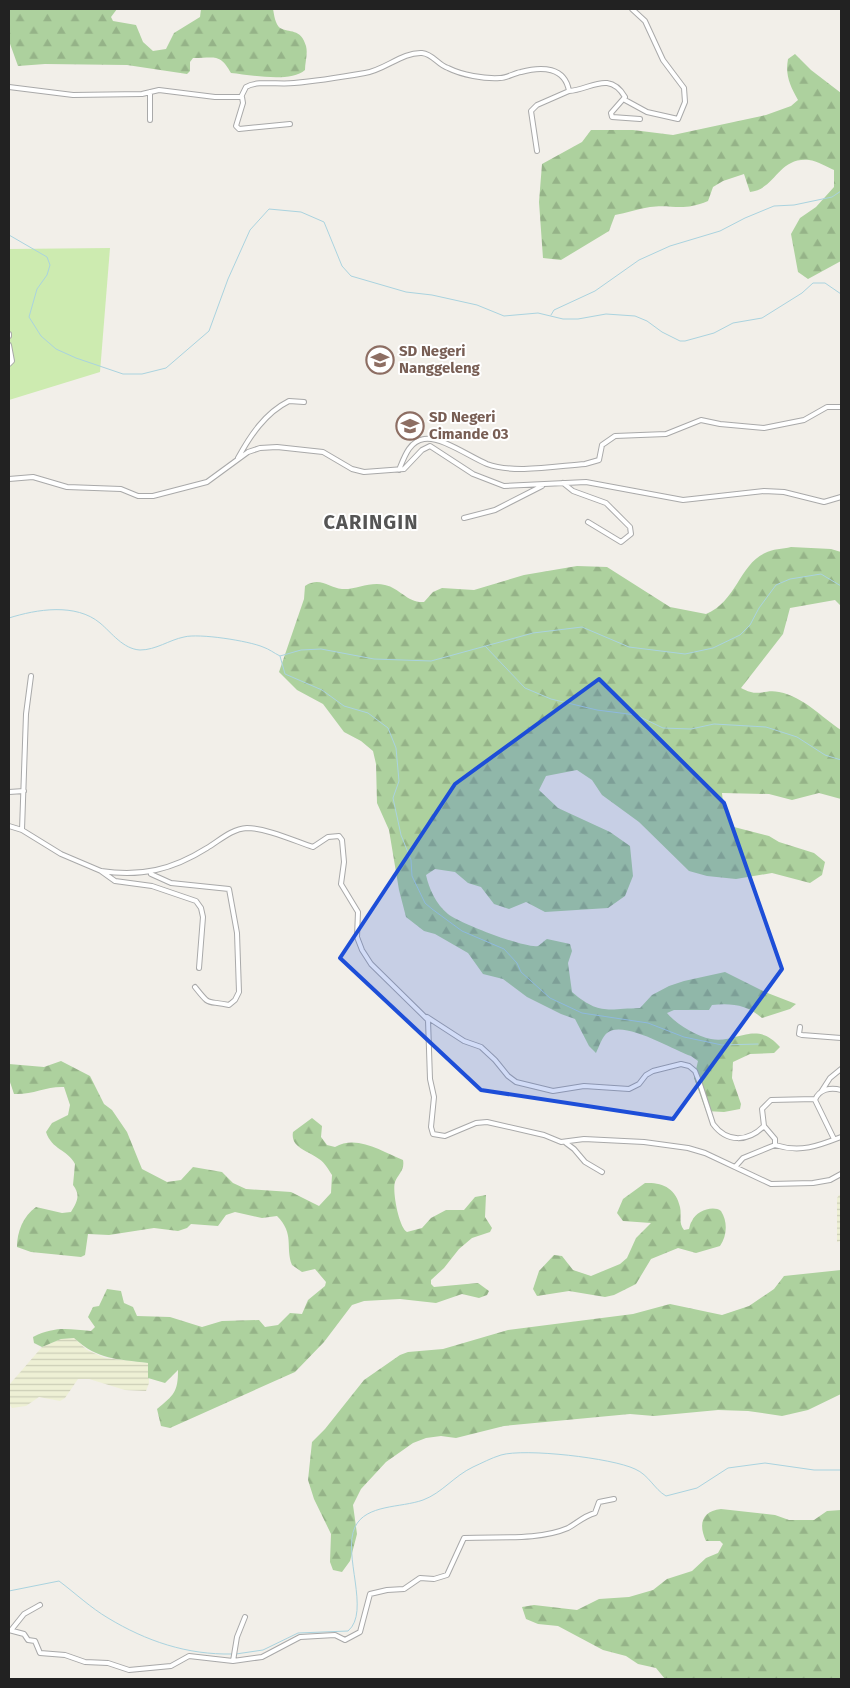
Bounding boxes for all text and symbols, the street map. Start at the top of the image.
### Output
place label: SD Negeri Nanggeleng [399,342,481,377]
school or university icon: SD Negeri Nanggeleng [365,345,395,375]
place label: SD Negeri Cimande 03 [429,408,509,443]
school or university icon: SD Negeri Cimande 03 [395,411,425,441]
district label: CARINGIN [324,510,418,534]

